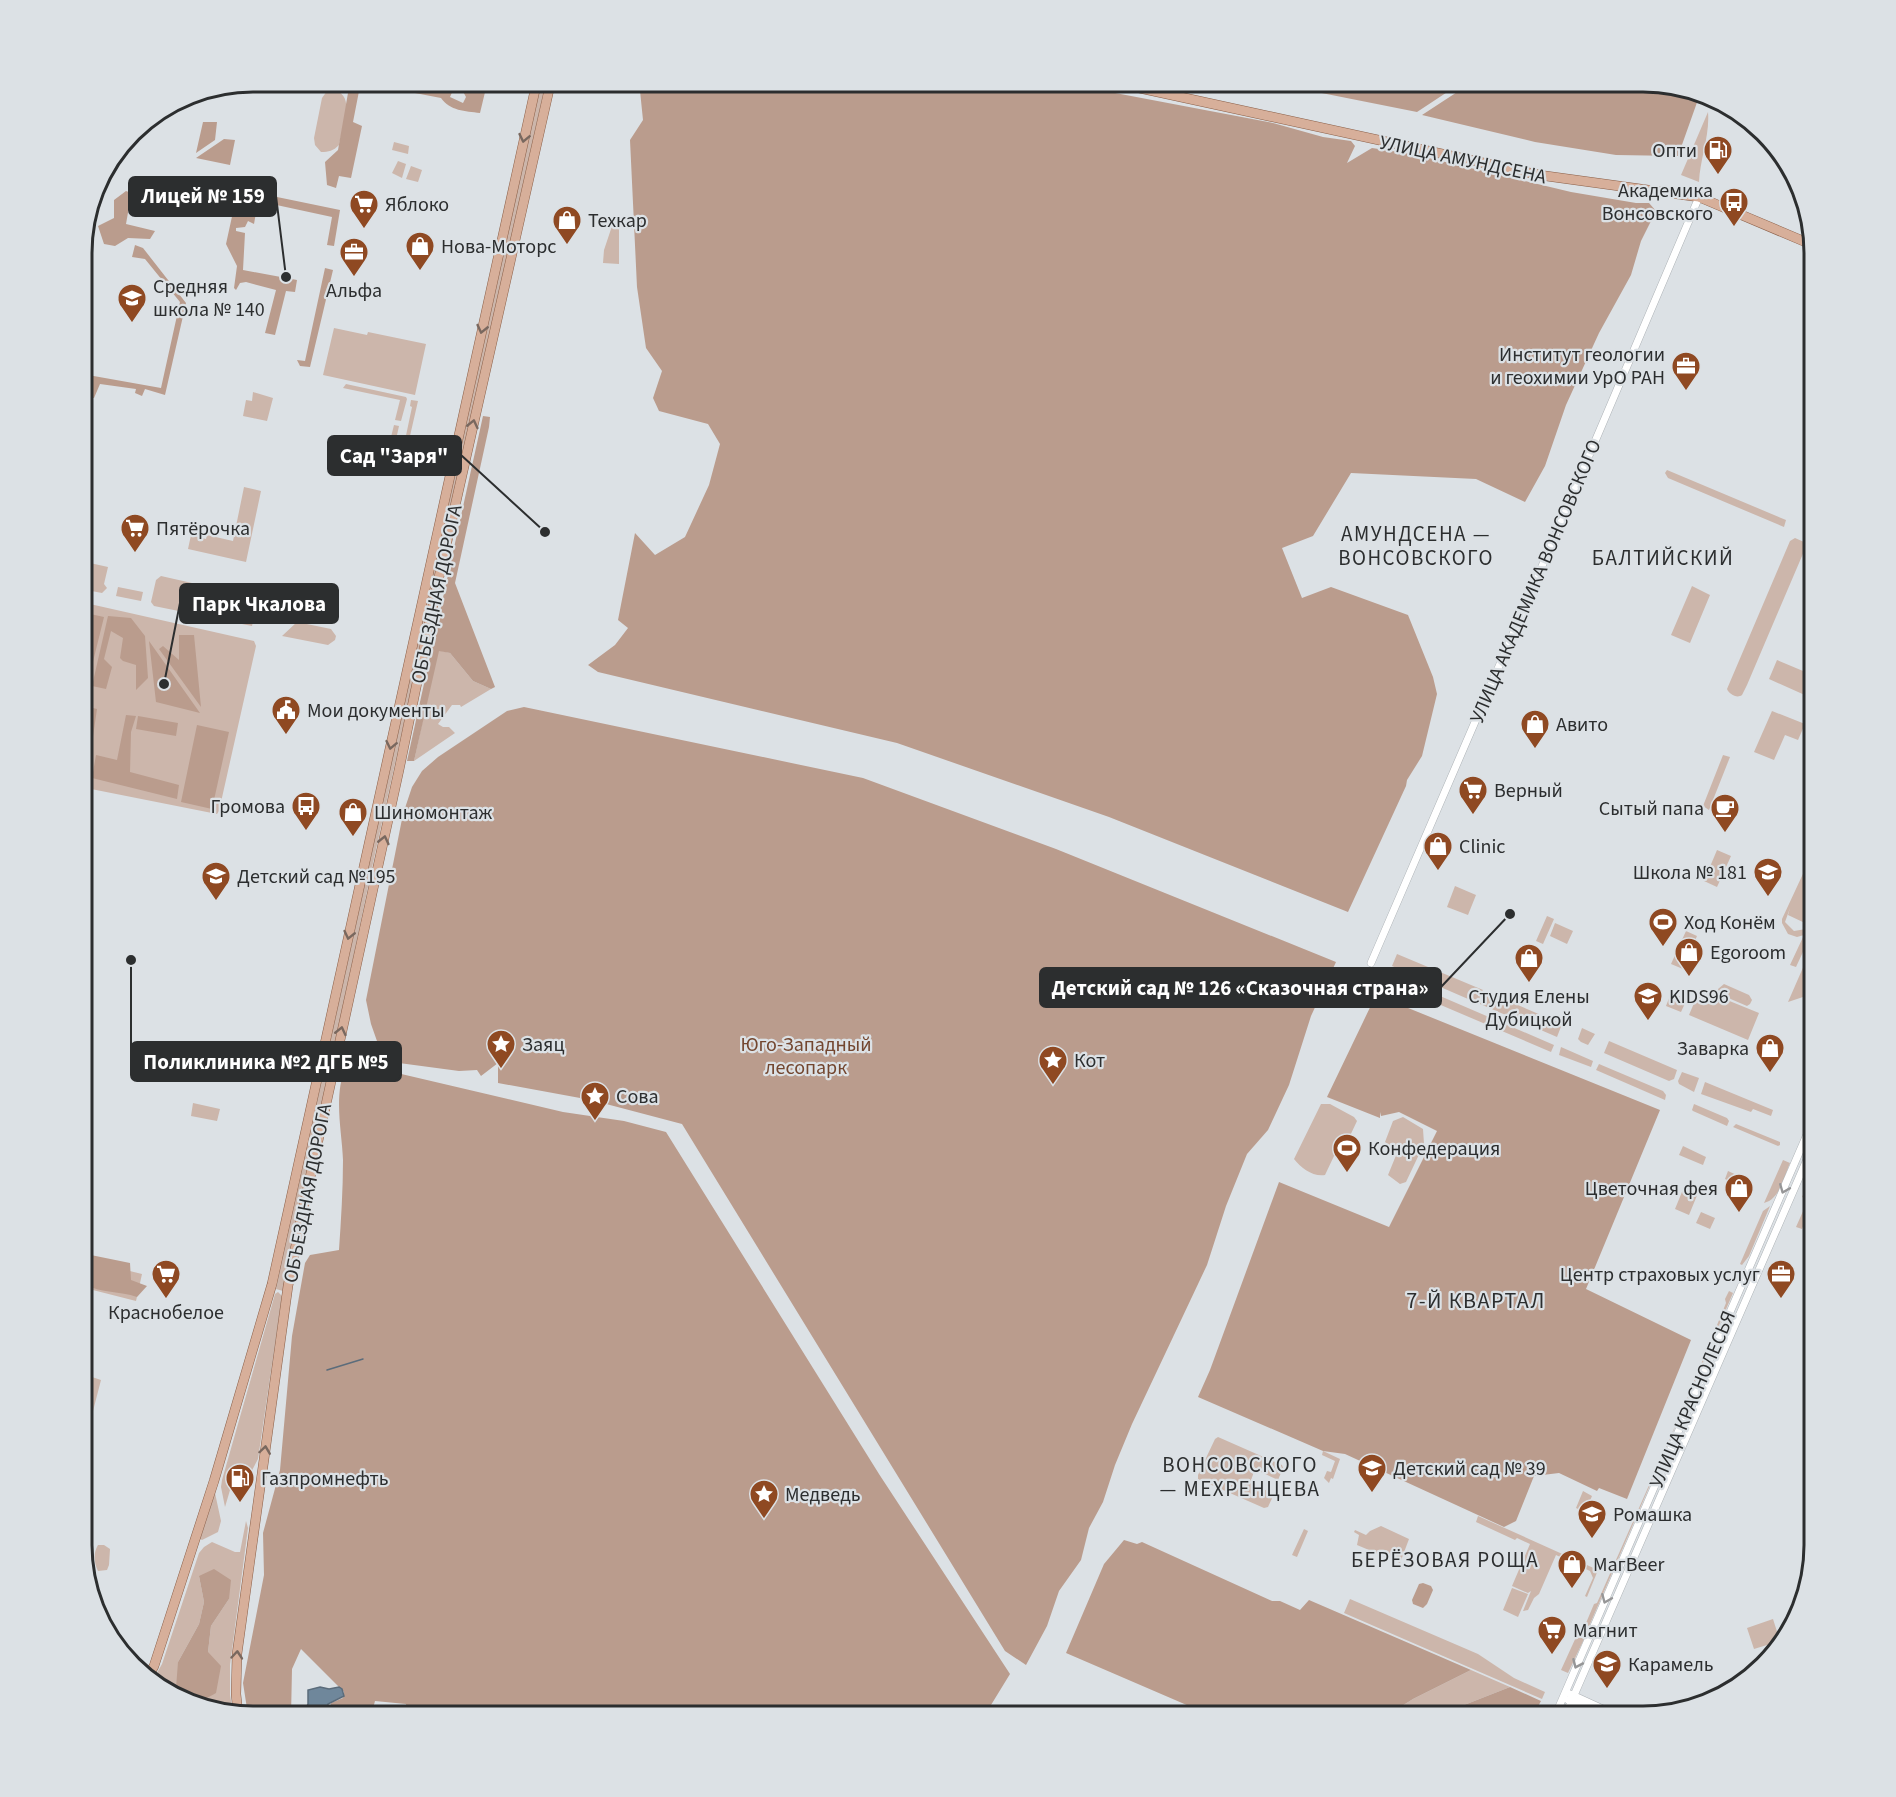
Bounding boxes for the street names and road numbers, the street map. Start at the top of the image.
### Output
street label: УЛИЦА АМУНДСЕНА [1377,129,1549,191]
street label: УЛИЦА АКАДЕМИКА ВОНСОВСКОГО [1463,435,1609,728]
street label: ОБЪЕЗДНАЯ ДОРОГА [404,502,470,686]
street label: ОБЪЕЗДНАЯ ДОРОГА [277,1101,339,1285]
street label: УЛИЦА КРАСНОЛЕСЬЯ [1643,1306,1743,1492]

